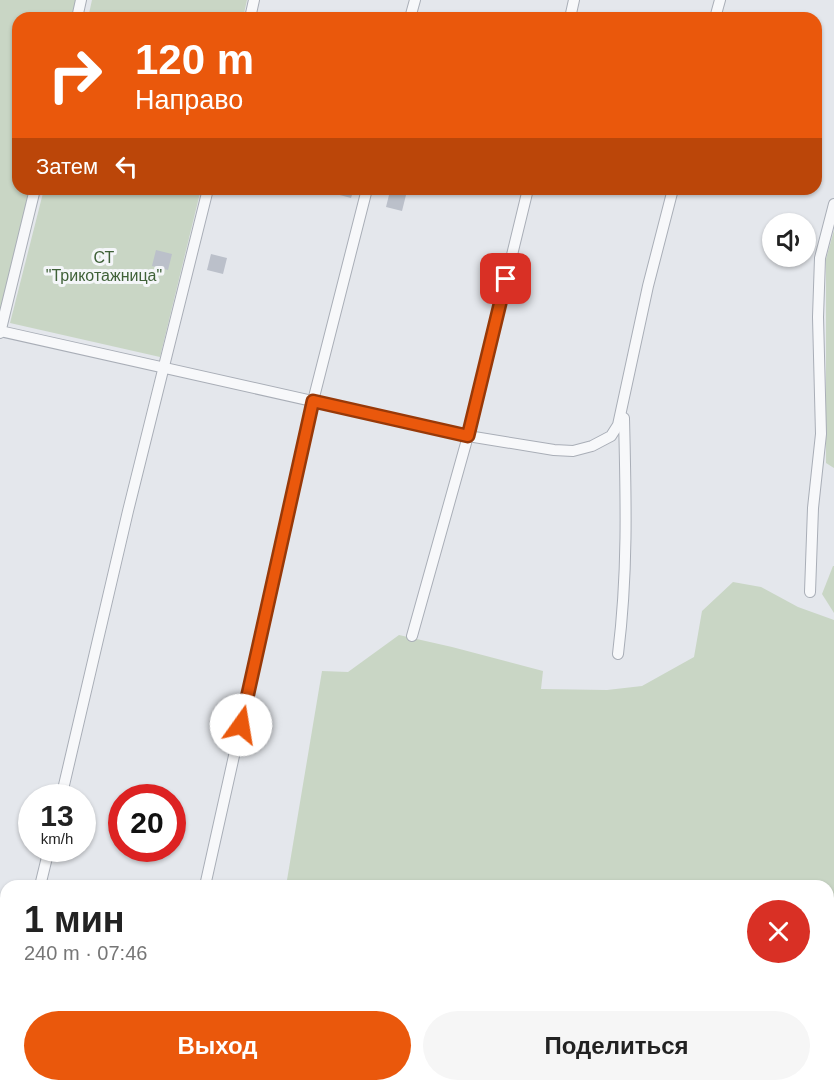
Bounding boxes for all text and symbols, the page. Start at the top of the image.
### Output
icon: right [36,36,114,114]
text: 120 m [135,36,254,83]
text: Направо [135,85,243,115]
icon: left [110,150,143,183]
text: Затем [36,154,98,179]
map controls [762,213,816,267]
button: sound [762,213,816,267]
park label: СТ "Трикотажница" [46,249,162,284]
pin [480,253,531,304]
icon: arrive [489,262,522,295]
position arrow [209,693,273,757]
speed limit sign: 20 [108,784,186,862]
text: 13 [40,799,74,832]
text: km/h [41,830,73,847]
text: 1 мин [24,899,125,940]
button: close [747,900,810,963]
text: 240 m · 07:46 [24,942,147,964]
button: Выход [24,1011,411,1080]
button: Поделиться [423,1011,810,1080]

